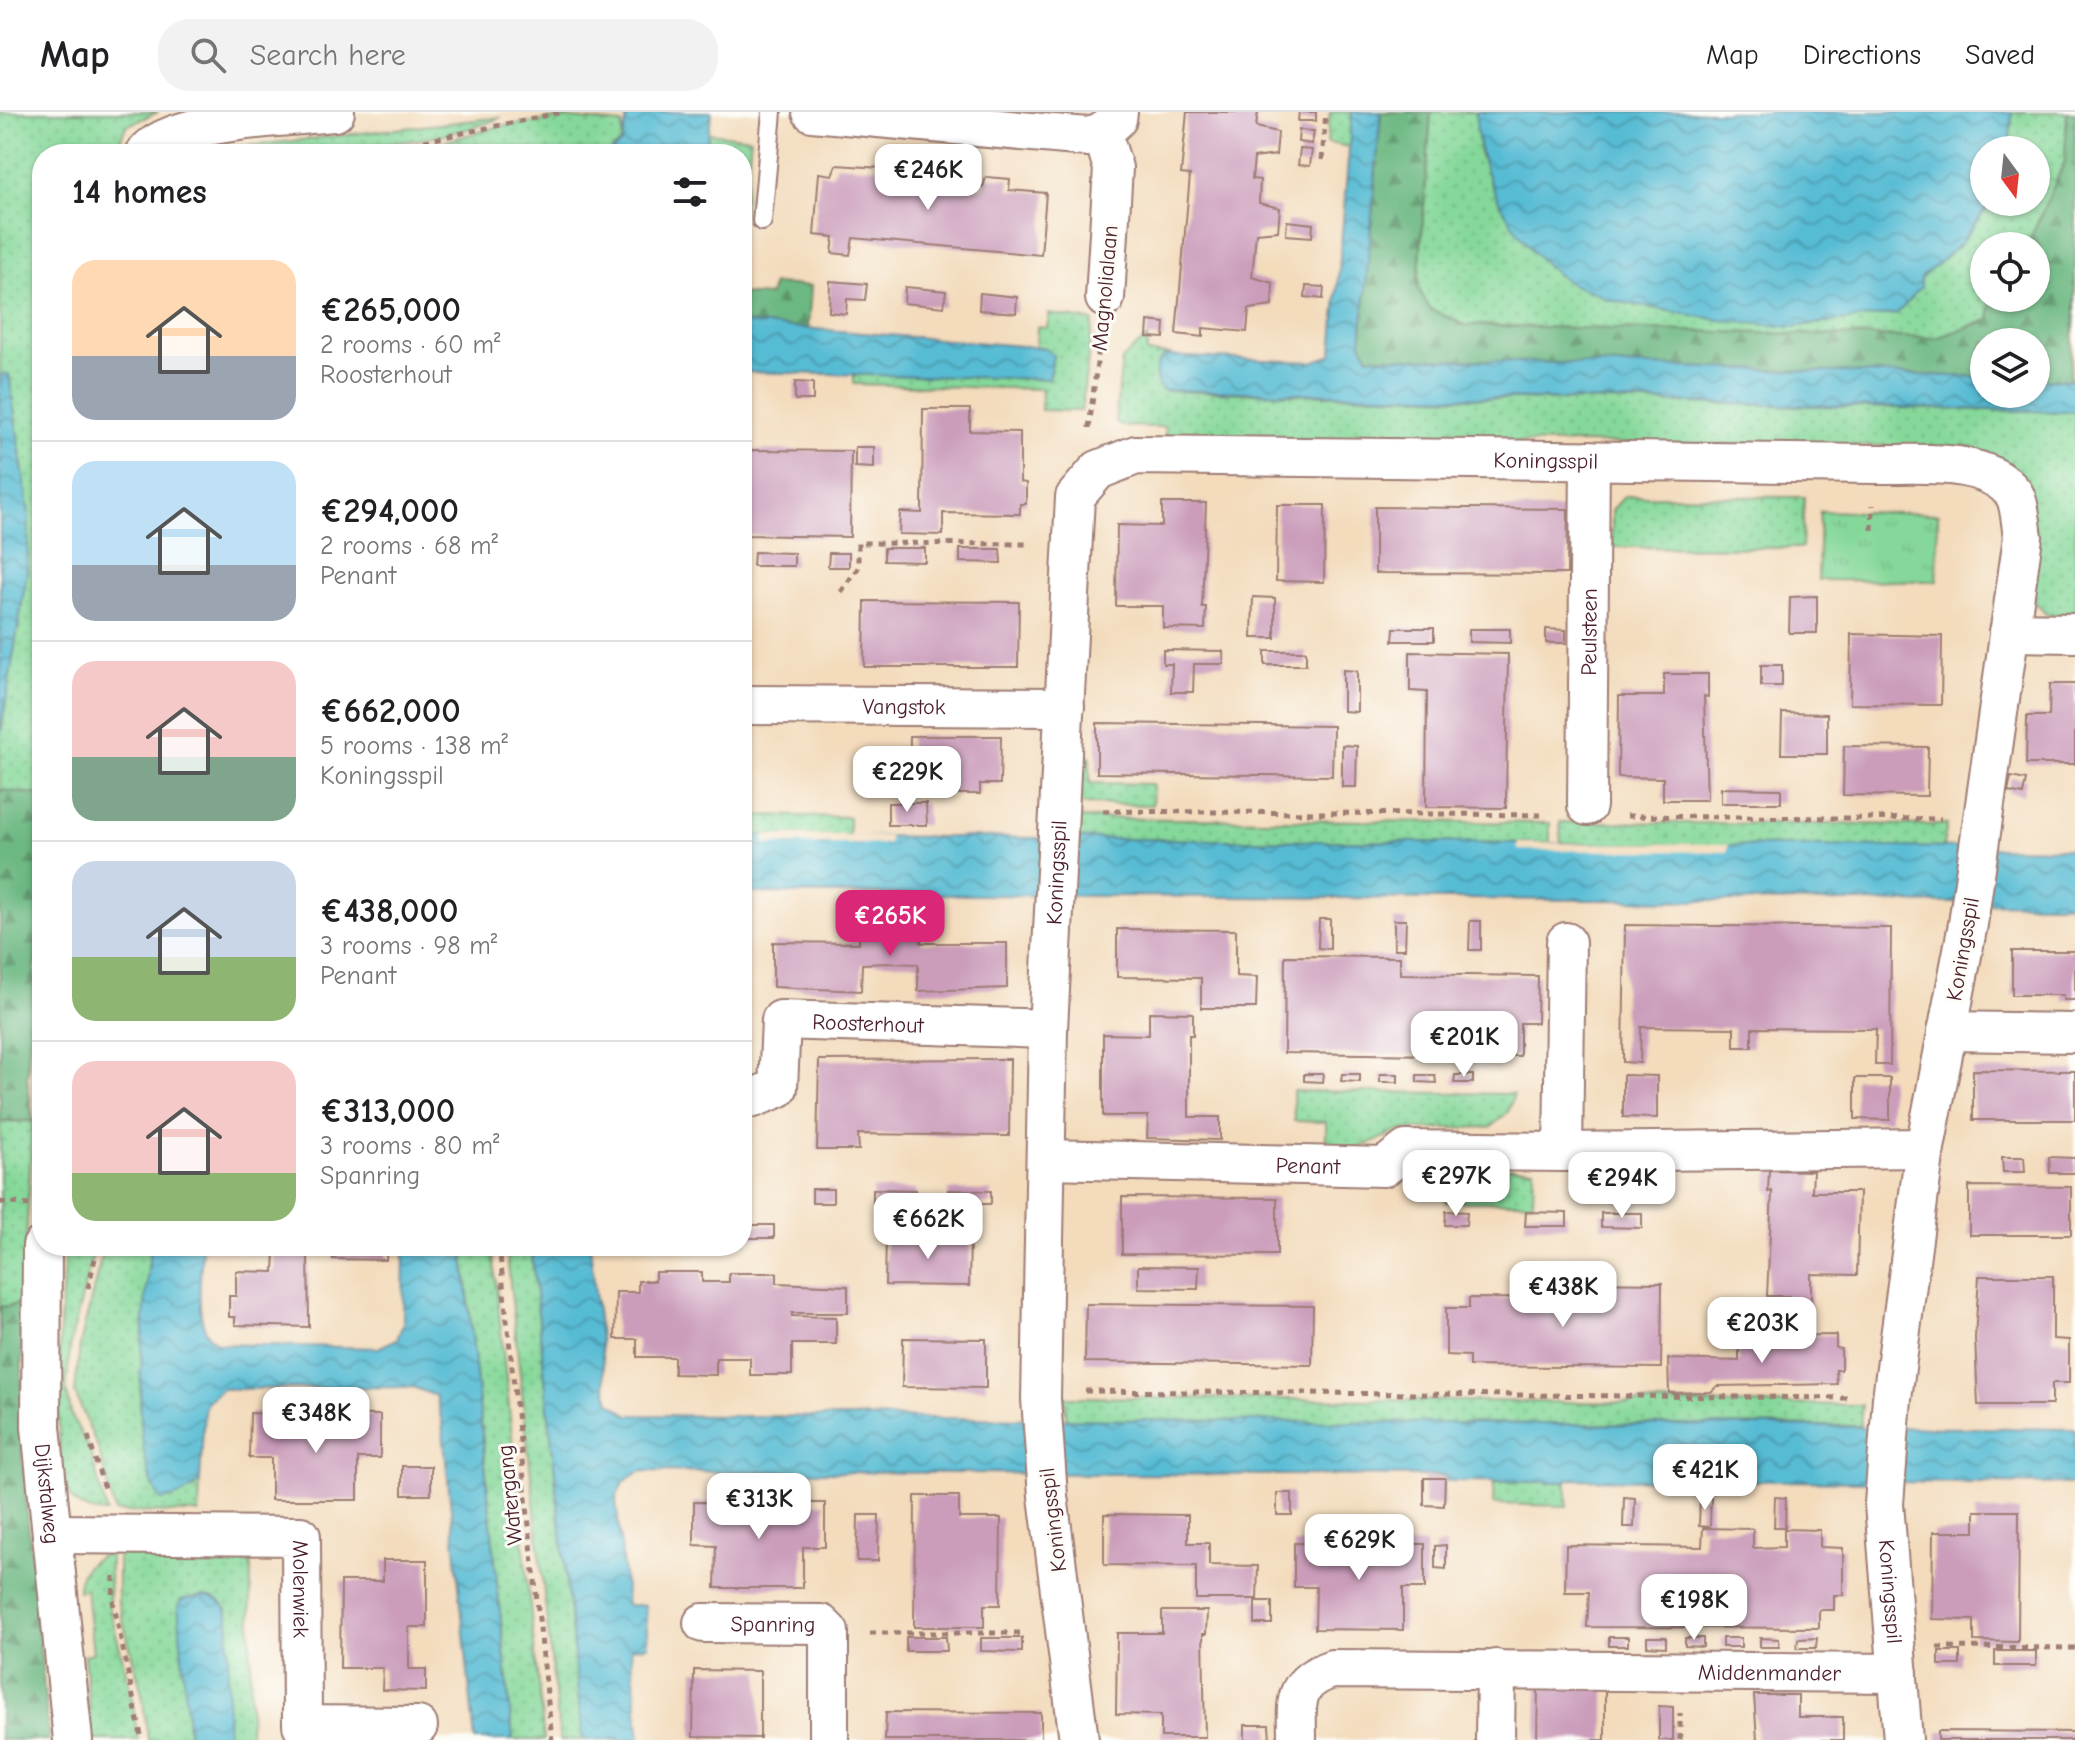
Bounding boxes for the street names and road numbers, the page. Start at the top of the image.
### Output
street label: Magnolialaan [1087,224,1123,352]
street label: Koningsspil [1493,447,1598,475]
street label: Peulsteen [1576,588,1603,676]
street label: Vangstok [862,694,946,720]
street label: Koningsspil [1041,820,1073,926]
street label: Koningsspil [1941,895,1985,1003]
street label: Roosterhout [812,1009,925,1039]
street label: Penant [1275,1152,1341,1180]
street label: Dijkstalweg [29,1442,65,1545]
street label: Watergang [492,1444,528,1546]
street label: Koningsspil [1034,1466,1072,1573]
street label: Koningsspil [1873,1538,1907,1645]
street label: Molenwiek [287,1540,314,1638]
street label: Spanring [730,1611,816,1638]
street label: Middenmander [1698,1660,1841,1687]

